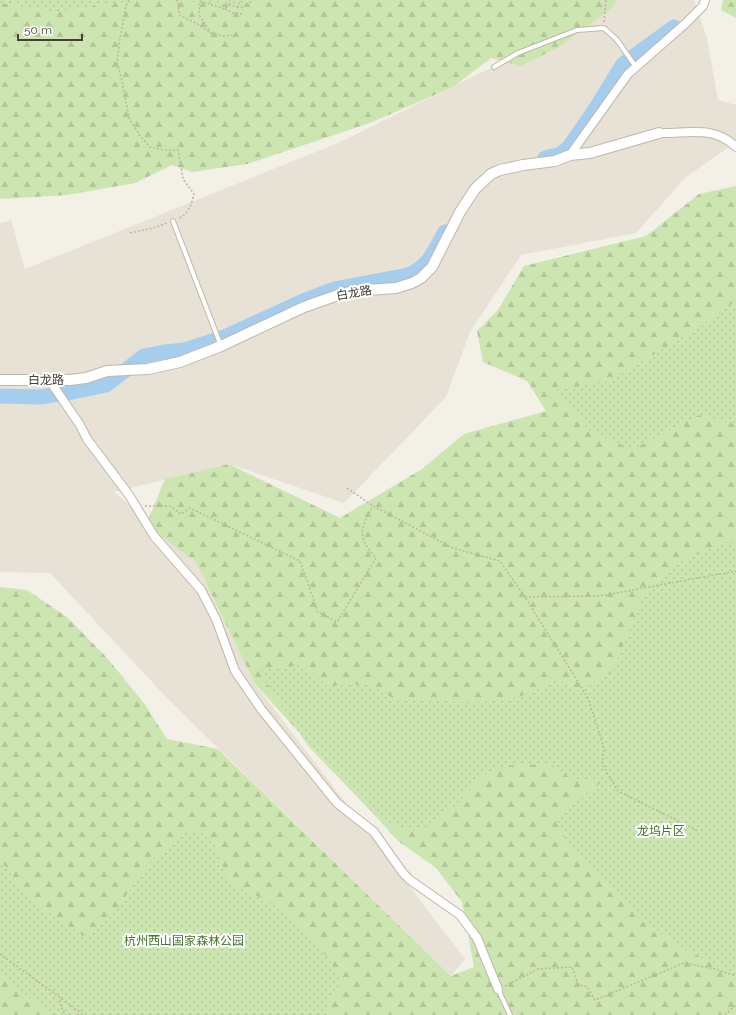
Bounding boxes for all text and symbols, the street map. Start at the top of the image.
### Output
scale bar [18,16,82,42]
text: 50 m [24,23,52,37]
street label: 白龙路 [335,283,373,303]
street label: 白龙路 [28,373,64,387]
park label: 龙坞片区 [637,824,685,838]
park label: 杭州西山国家森林公园 [124,934,244,948]

